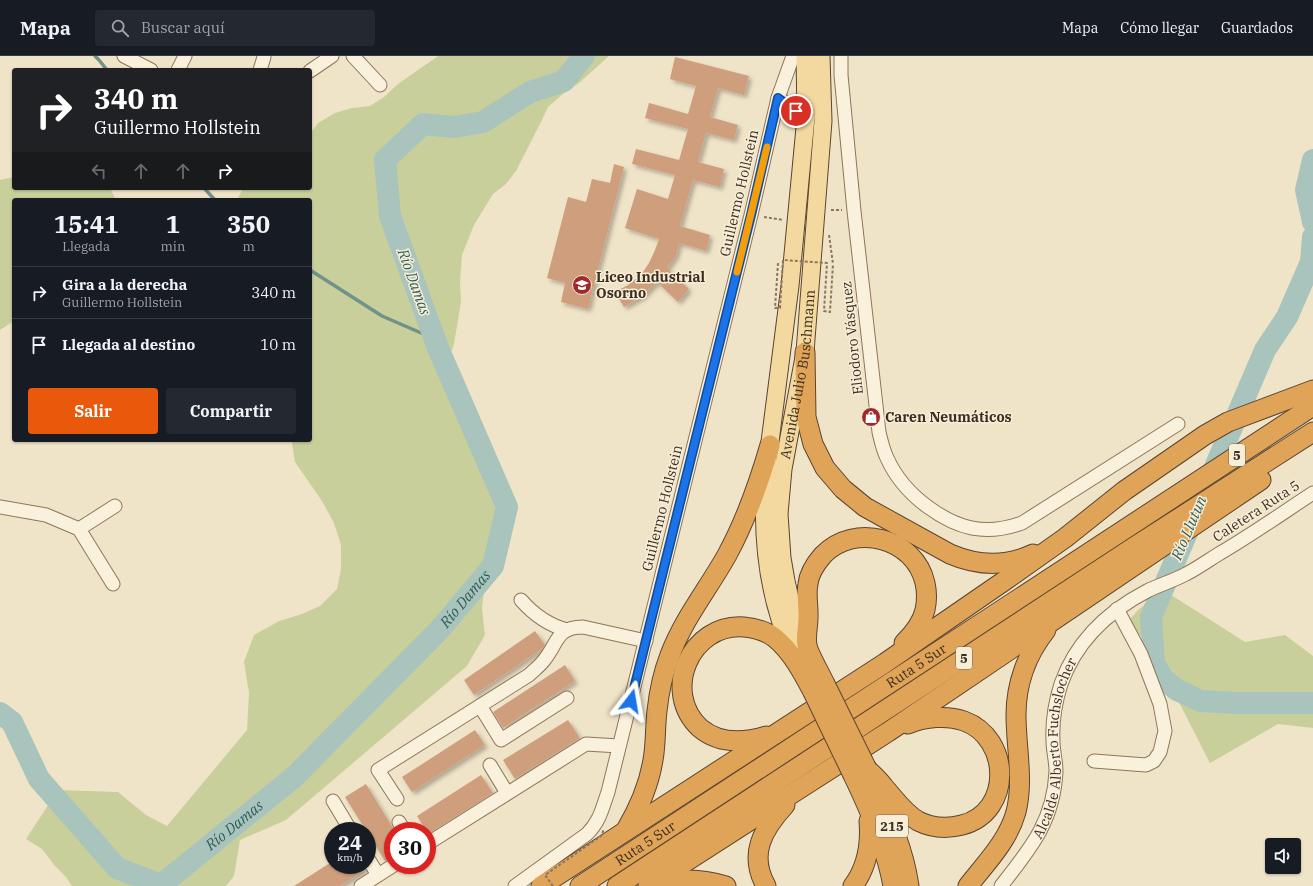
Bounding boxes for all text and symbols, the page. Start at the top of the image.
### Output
search box [95,10,375,46]
text: Mapa [20,16,71,40]
icon: search [109,17,131,39]
text: Buscar aquí [141,18,225,37]
text: Mapa [1062,19,1098,37]
text: Cómo llegar [1120,19,1199,37]
text: Guardados [1221,19,1293,37]
text: 340 m [94,80,178,117]
icon: right [28,84,80,136]
pin [779,94,813,128]
icon: arrive [785,100,807,122]
text: Guillermo Hollstein [94,116,261,139]
street label: Guillermo Hollstein [716,128,762,258]
icon: left [88,160,110,182]
icon: ahead [130,160,152,182]
icon: ahead [172,160,194,182]
icon: right [214,160,236,182]
text: 15:41 [54,208,119,240]
text: 1 [166,208,180,240]
text: 350 [227,208,270,240]
text: Llegada [62,238,110,255]
text: min [160,238,185,255]
text: m [242,238,255,255]
water label: Río Damas [393,245,435,318]
place label: Liceo Industrial Osorno [596,268,705,302]
school or university icon: Liceo Industrial Osorno [571,274,593,296]
text: Gira a la derecha [62,275,187,294]
street label: Eliodoro Vásquez [837,280,867,396]
icon: right [28,282,50,304]
text: 340 m [251,283,296,302]
street label: Avenida Julio Buschmann [776,289,819,461]
text: Guillermo Hollstein [62,294,182,311]
icon: arrive [28,334,50,356]
text: Llegada al destino [62,335,195,354]
text: 10 m [260,335,296,354]
button: Salir [28,388,158,434]
button: Compartir [166,388,296,434]
shop icon: Caren Neumáticos [860,406,882,428]
place label: Caren Neumáticos [885,408,1012,426]
street label: Guillermo Hollstein [638,443,686,573]
road number: 5 [1229,444,1245,466]
street label: Caletera Ruta 5 [1209,476,1303,546]
water label: Río Llutun [1166,493,1211,564]
water label: Río Damas [435,566,495,632]
street label: Ruta 5 Sur [883,639,951,692]
road number: 5 [956,647,972,669]
street label: Alcalde Alberto Fuchslocher [1028,654,1081,842]
position arrow [610,680,652,722]
water label: Río Damas [200,796,267,855]
road number: 215 [876,815,908,837]
street label: Ruta 5 Sur [612,817,680,870]
speed limit sign: 30 [384,822,436,874]
text: 24 [338,829,362,856]
map controls [1265,838,1301,874]
button: sound [1265,838,1301,874]
text: km/h [337,851,363,864]

